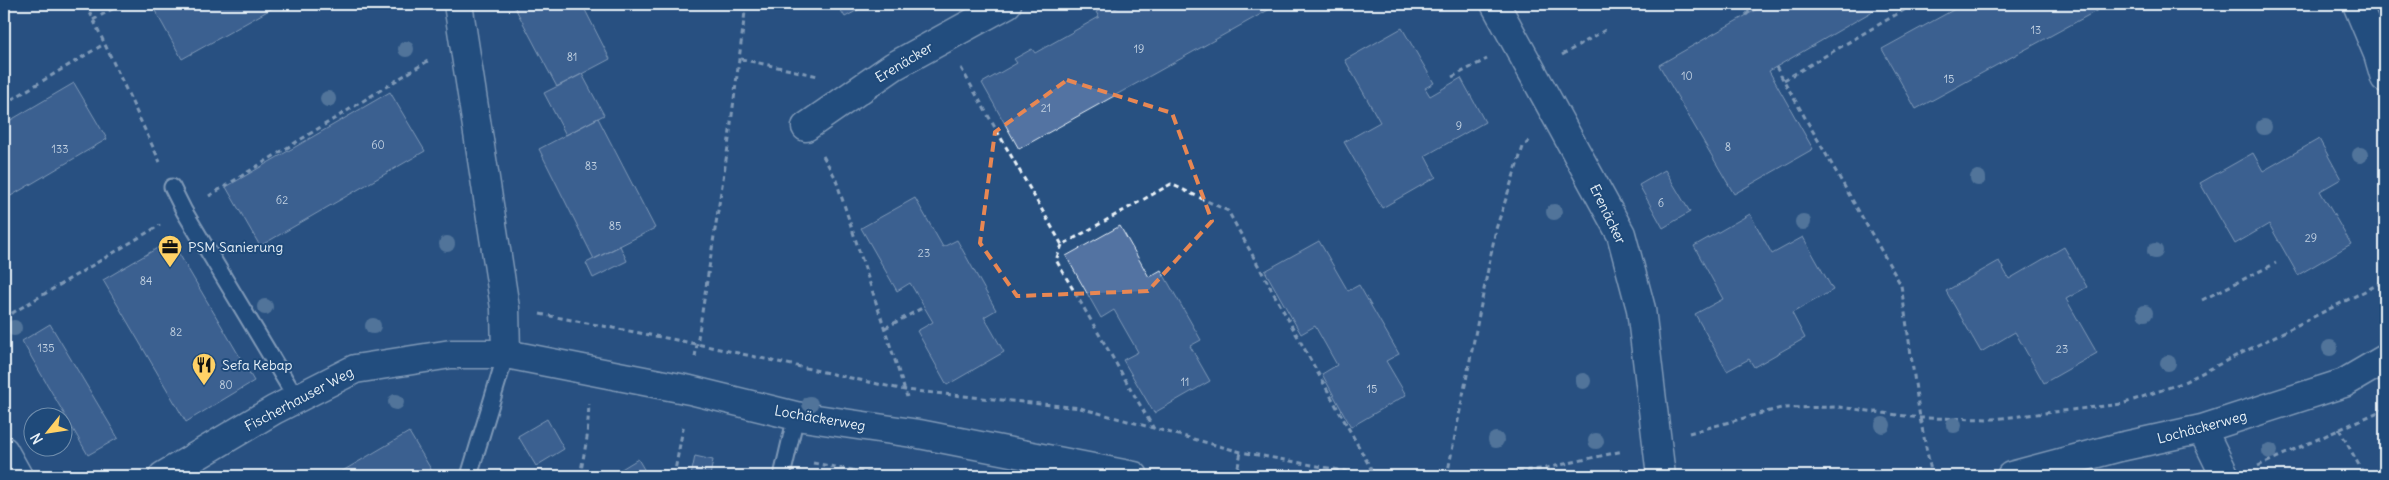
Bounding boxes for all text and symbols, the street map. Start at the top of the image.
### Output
house number: 13 [2031,23,2041,37]
street label: Erenäcker [872,38,936,86]
house number: 19 [1134,42,1144,56]
house number: 81 [567,50,577,64]
house number: 10 [1681,69,1693,83]
house number: 15 [1944,72,1954,86]
house number: 21 [1041,101,1051,115]
house number: 9 [1456,119,1462,133]
house number: 60 [371,138,385,152]
house number: 8 [1725,140,1731,154]
house number: 133 [52,142,68,156]
house number: 83 [585,159,597,173]
street label: Erenäcker [1586,181,1630,247]
house number: 62 [276,193,288,207]
house number: 6 [1658,196,1664,210]
house number: 85 [609,219,621,233]
house number: 29 [2305,231,2317,245]
office icon: PSM Sanierung [157,234,183,268]
place label: PSM Sanierung [188,238,283,256]
house number: 23 [918,246,930,260]
house number: 84 [140,274,152,288]
house number: 82 [170,325,182,339]
house number: 135 [38,341,54,355]
house number: 23 [2056,342,2068,356]
restaurant icon: Sefa Kebap [191,352,217,386]
place label: Sefa Kebap [222,356,293,374]
street label: Fischerhauser Weg [242,363,356,435]
house number: 11 [1181,375,1189,389]
house number: 80 [219,378,233,392]
house number: 15 [1367,382,1377,396]
street label: Lochäckerweg [773,401,867,435]
street label: Lochäckerweg [2155,406,2249,448]
north arrow [22,408,72,458]
text: N [27,430,47,447]

